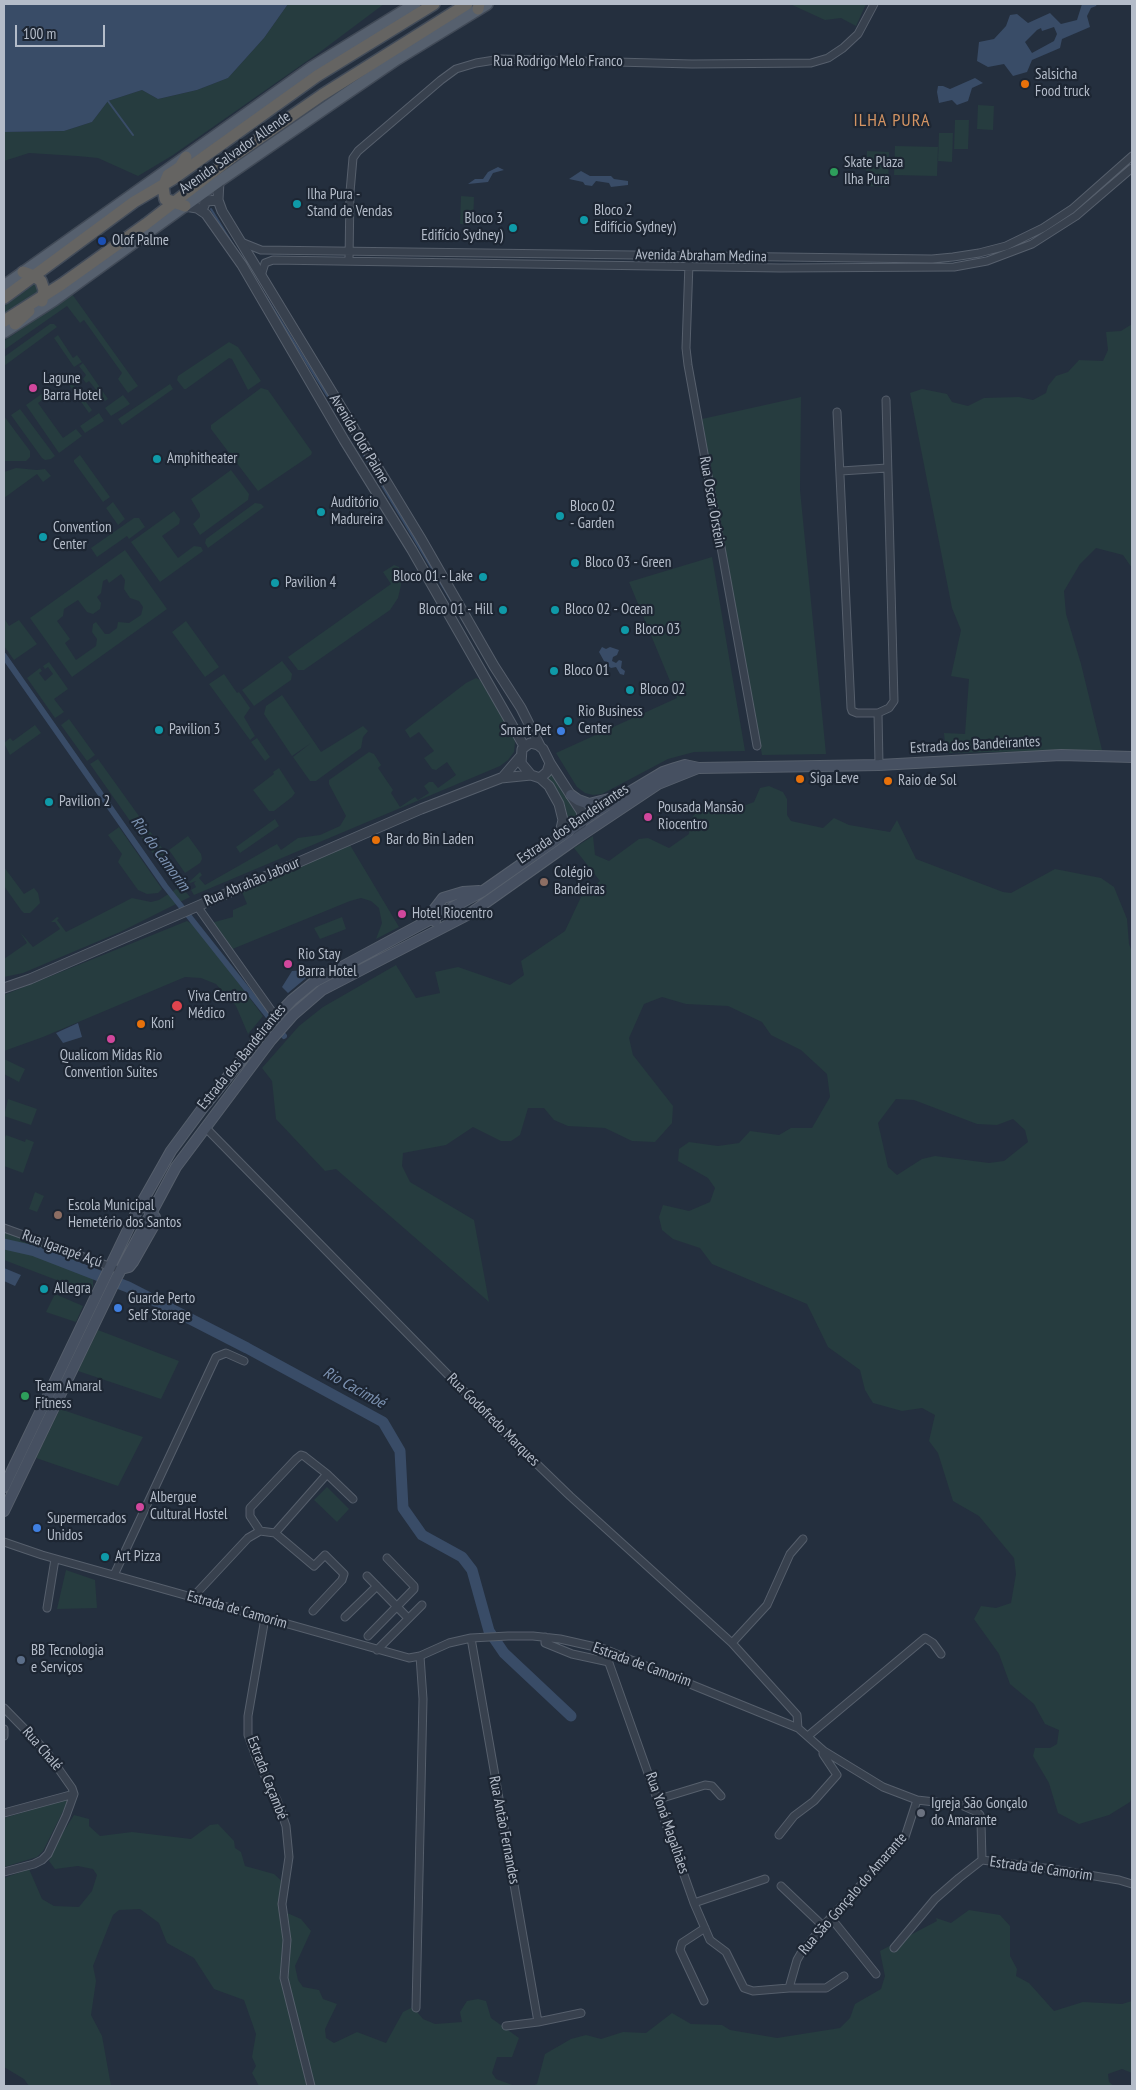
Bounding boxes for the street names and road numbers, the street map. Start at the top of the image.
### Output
street label: Rua Rodrigo Melo Franco [493,53,623,71]
street label: Avenida Salvador Allende [176,108,294,198]
street label: Avenida Abraham Medina [635,246,767,266]
street label: Avenida Olof Palme [325,391,393,487]
street label: Rua Oscar Orstein [695,455,729,549]
street label: Estrada dos Bandeirantes [910,733,1040,757]
street label: Estrada dos Bandeirantes [514,780,632,868]
street label: Rua Abrahão Jabour [201,854,303,910]
street label: Estrada dos Bandeirantes [194,1001,290,1113]
street label: Rua Igarapé Açú [20,1226,104,1272]
street label: Rua Godofredo Marques [443,1370,543,1470]
street label: Estrada de Camorim [185,1587,289,1633]
street label: Estrada de Camorim [590,1639,694,1691]
street label: Rua Chalé [18,1723,66,1775]
street label: Estrada Caçambé [243,1734,291,1822]
street label: Rua Yoná Magalhães [641,1770,693,1876]
street label: Rua Antão Fernandes [485,1774,523,1886]
street label: Rua São Gonçalo do Amarante [795,1829,911,1959]
street label: Estrada de Camorim [989,1853,1093,1885]

